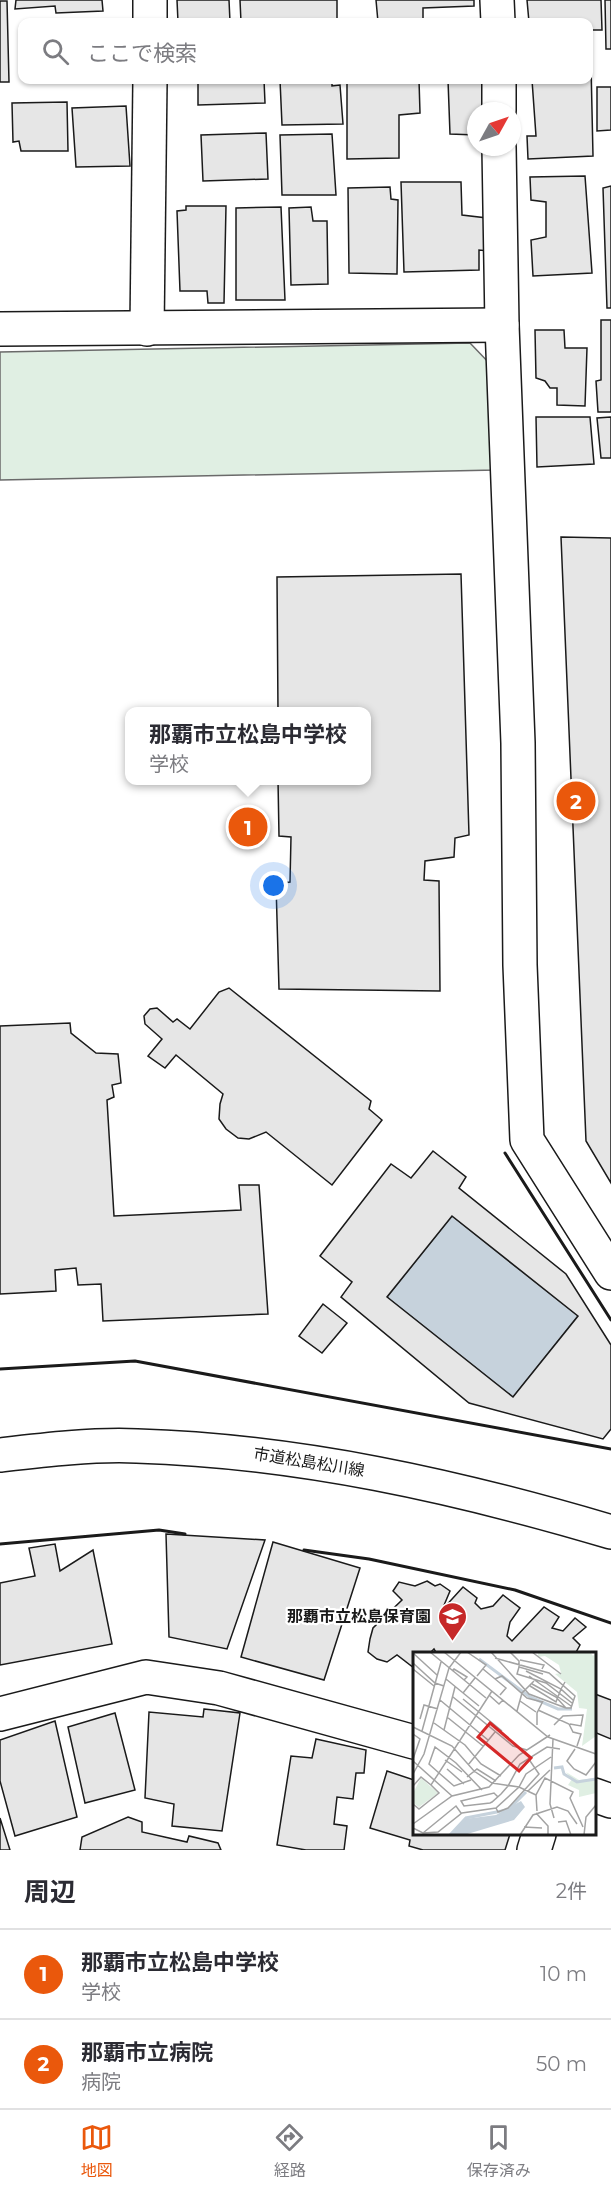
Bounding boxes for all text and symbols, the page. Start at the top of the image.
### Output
search box [18,18,593,84]
icon: search [39,35,72,68]
text: ここで検索 [87,40,197,67]
north arrow [467,102,521,156]
popup [125,707,371,785]
text: 那覇市立松島中学校 [149,721,347,748]
text: 学校 [149,752,189,776]
pin: 2 [556,778,596,824]
pin: 1 [228,804,268,850]
your location [259,871,288,900]
street label: 市道松島松川線 [252,1444,366,1480]
school or university icon: 那覇市立松島保育園 [436,1600,468,1642]
place label: 那覇市立松島保育園 [287,1607,431,1626]
inset map [413,1652,596,1835]
text: 周辺 [24,1876,76,1908]
text: 2件 [556,1879,587,1903]
text: 那覇市立松島中学校 [81,1949,279,1976]
text: 1 [40,1962,47,1986]
text: 10 m [540,1962,587,1986]
text: 学校 [81,1980,121,2004]
text: 那覇市立病院 [81,2039,213,2066]
text: 2 [38,2052,49,2076]
text: 50 m [536,2052,587,2076]
text: 病院 [81,2070,121,2094]
tab: 地図 [80,2121,113,2181]
tab: 経路 [273,2121,306,2181]
tab: 保存済み [467,2121,531,2181]

